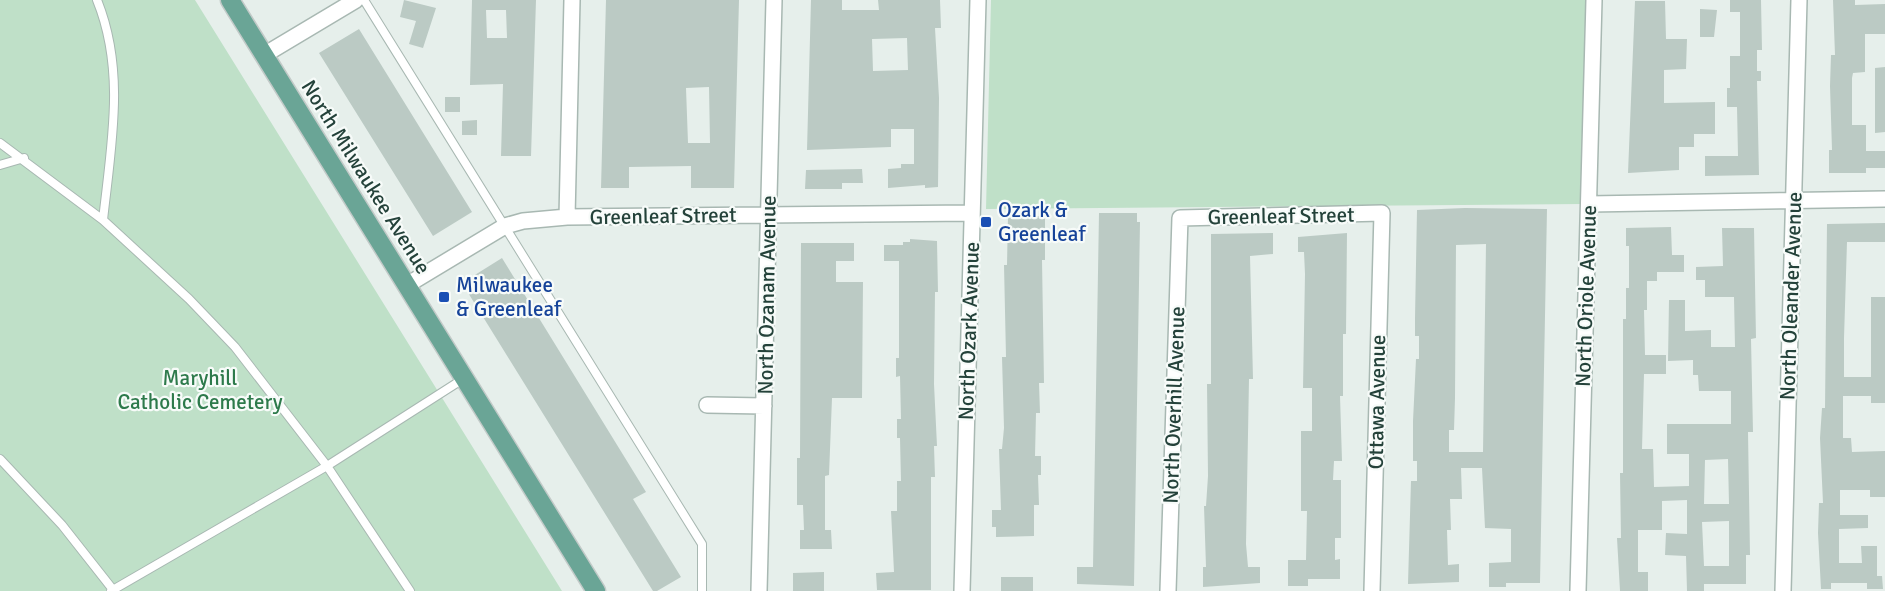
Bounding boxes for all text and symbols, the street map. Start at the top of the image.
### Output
street label: North Milwaukee Avenue [296,75,436,279]
street label: North Oleander Avenue [1774,191,1808,401]
street label: North Ozanam Avenue [752,195,782,395]
place label: Ozark & Greenleaf [998,197,1086,247]
street label: Greenleaf Street [589,202,737,230]
street label: Greenleaf Street [1207,202,1355,230]
street label: North Oriole Avenue [1570,205,1602,387]
marker: Ozark & Greenleaf [979,215,993,229]
street label: North Ozark Avenue [953,241,985,421]
place label: Milwaukee & Greenleaf [456,272,562,322]
marker: Milwaukee & Greenleaf [437,290,451,304]
street label: North Overhill Avenue [1158,306,1190,504]
street label: Ottawa Avenue [1363,334,1391,470]
park label: Maryhill Catholic Cemetery [118,365,283,415]

